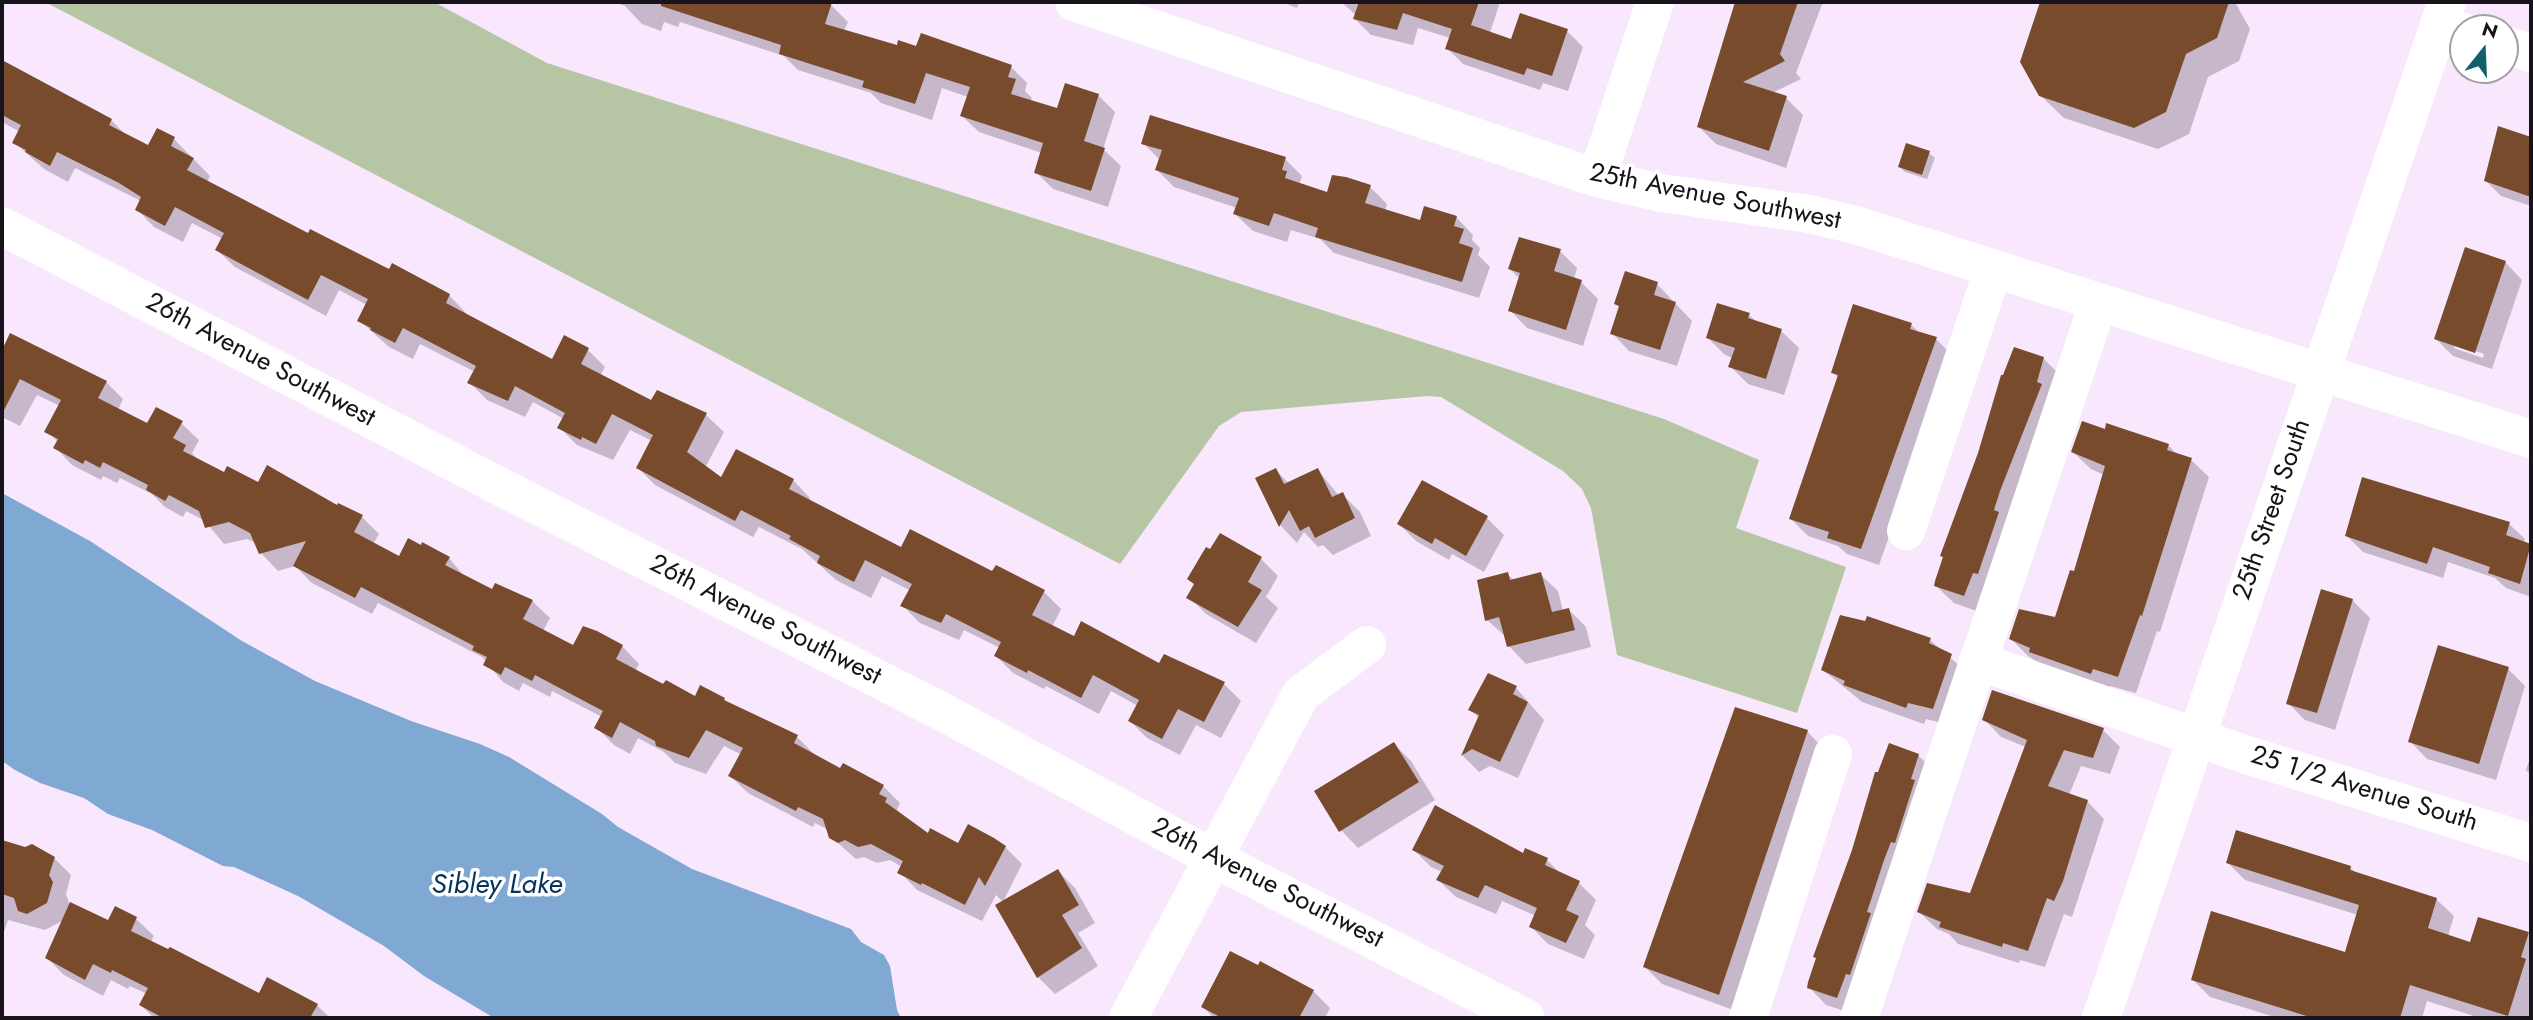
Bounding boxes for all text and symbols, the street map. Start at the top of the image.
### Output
north arrow [2449,14,2519,84]
text: N [2479,15,2501,46]
street label: 25th Avenue Southwest [1587,158,1843,238]
street label: 26th Avenue Southwest [140,287,380,435]
street label: 25th Street South [2227,416,2319,604]
street label: 26th Avenue Southwest [644,549,886,693]
street label: 25 1/2 Avenue South [2247,741,2481,839]
street label: 26th Avenue Southwest [1146,812,1388,956]
water label: Sibley Lake [432,869,562,903]

